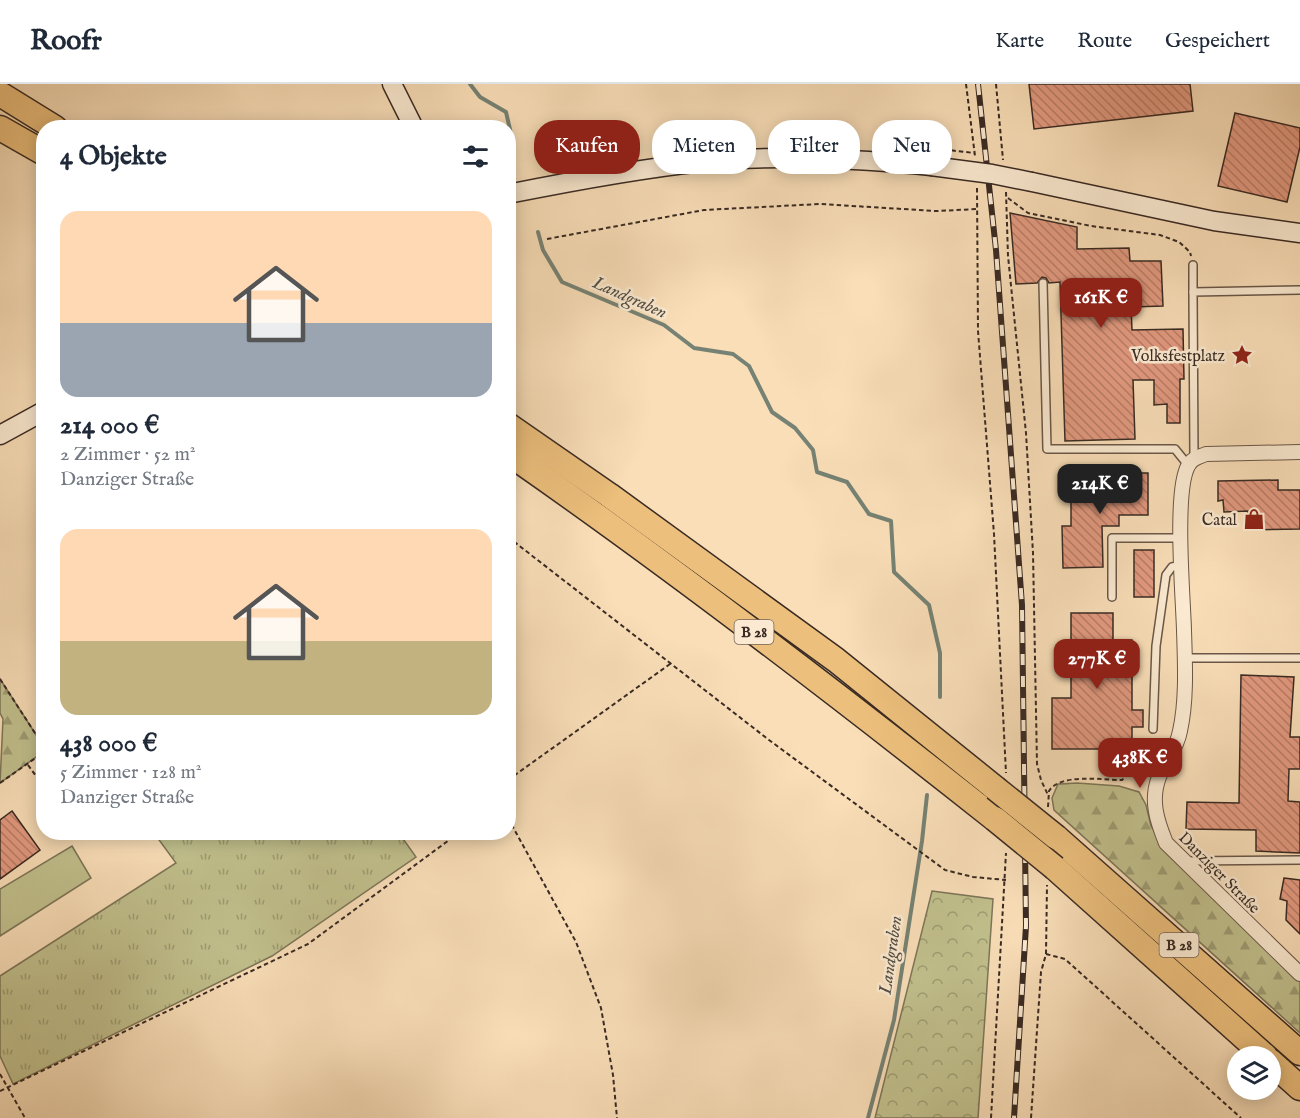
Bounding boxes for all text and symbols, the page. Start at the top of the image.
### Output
text: Roofr [30,24,102,59]
text: Karte [995,28,1044,55]
text: Route [1077,28,1132,55]
text: Gespeichert [1165,28,1270,55]
chip: Kaufen [534,120,640,174]
chip: Mieten [652,120,756,174]
chip: Filter [768,120,860,174]
chip: Neu [872,120,952,174]
text: 4 Objekte [60,140,167,173]
icon: filters [459,140,492,173]
icon: home [222,250,330,358]
water label: Landgraben [588,271,670,325]
pin: 161K € [1052,278,1150,329]
text: 161K € [1074,285,1128,310]
place icon: Volksfestplatz [1230,343,1254,367]
place label: Volksfestplatz [1130,347,1225,367]
text: 214 000 € [60,409,160,442]
text: 2 Zimmer · 52 m² [60,442,196,467]
pin: 214K € [1051,464,1149,515]
text: Danziger Straße [60,467,194,492]
text: 214K € [1071,471,1129,496]
shop icon: Catal [1242,507,1266,531]
place label: Catal [1202,511,1238,531]
icon: home [222,568,330,676]
road number: B 28 [734,620,774,644]
pin: 277K € [1048,639,1146,690]
text: 277K € [1068,646,1126,671]
text: 438 000 € [60,727,158,760]
pin: 438K € [1091,738,1189,789]
text: 438K € [1112,745,1168,770]
text: 5 Zimmer · 128 m² [60,760,202,785]
text: Danziger Straße [60,785,194,810]
street label: Danziger Straße [1174,828,1264,918]
water label: Landgraben [874,915,908,997]
road number: B 28 [1160,933,1198,957]
map controls [1227,1046,1281,1100]
button: layers [1227,1046,1281,1100]

